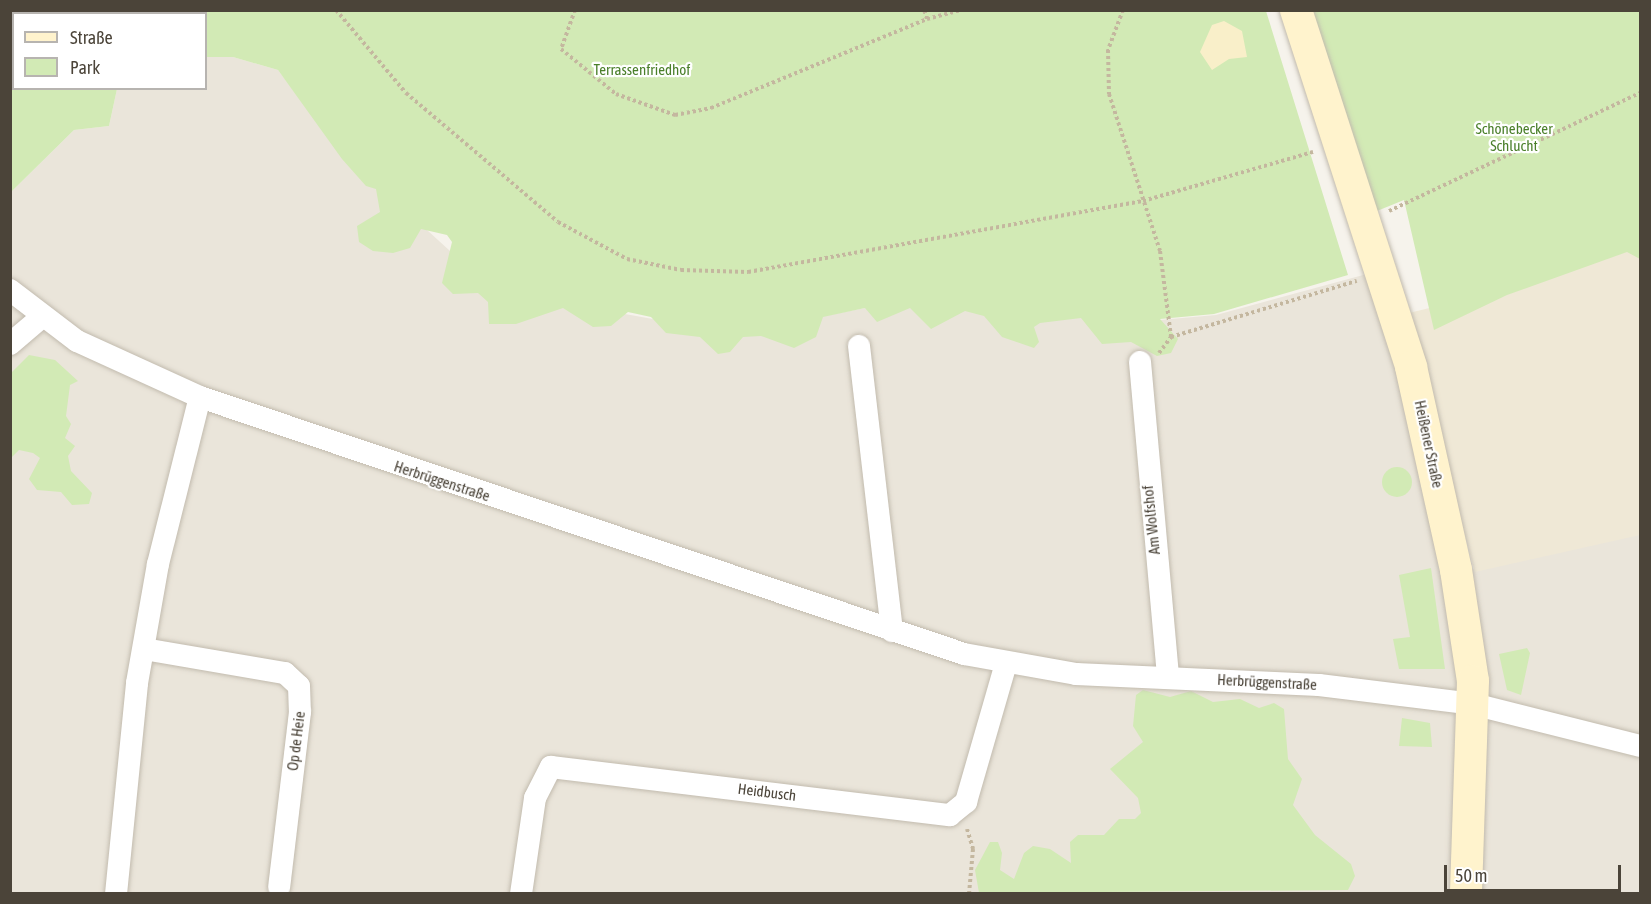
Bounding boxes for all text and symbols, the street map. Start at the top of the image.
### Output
legend [12,12,207,90]
text: Straße [70,27,113,48]
text: Park [70,57,100,78]
park label: Terrassenfriedhof [593,61,691,79]
park label: Schönebecker Schlucht [1475,119,1553,154]
street label: Heißener Straße [1411,399,1447,489]
street label: Herbrüggenstraße [392,457,492,505]
street label: Am Wolfshof [1138,484,1164,556]
street label: Herbrüggenstraße [1217,670,1317,694]
street label: Op de Heie [283,710,309,772]
street label: Heidbusch [737,779,797,805]
scale bar [1447,853,1624,891]
text: 50 m [1455,865,1487,886]

